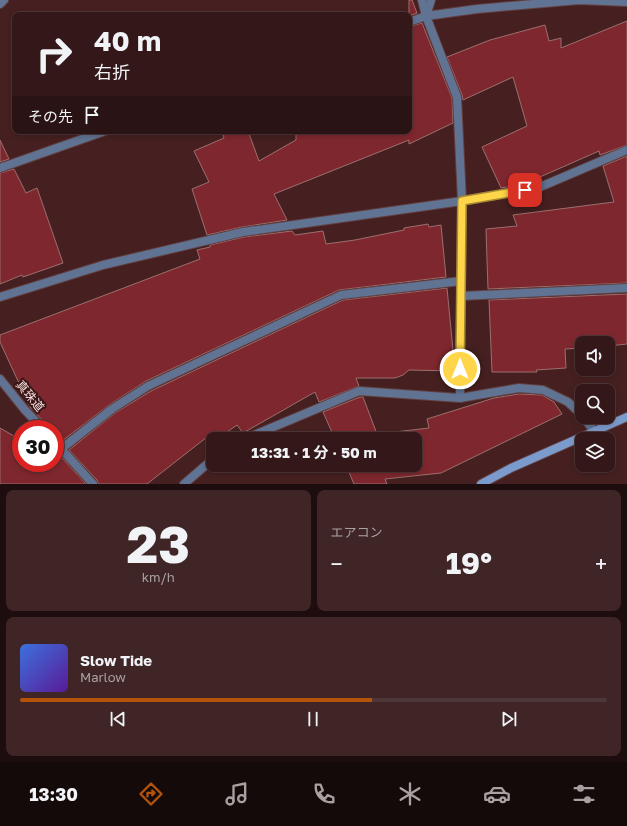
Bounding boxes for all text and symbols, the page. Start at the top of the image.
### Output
text: 40 m [94,24,161,57]
icon: right [28,28,80,80]
text: 右折 [94,61,130,83]
icon: arrive [81,104,103,126]
text: その先 [28,107,73,125]
pin [508,173,542,207]
icon: arrive [514,179,536,201]
map controls [575,336,615,472]
button: sound [575,336,615,376]
position arrow [439,348,481,390]
street label: 真珠道 [13,377,48,414]
button: search [575,384,615,424]
speed limit sign: 30 [12,420,64,472]
button: layers [575,432,615,472]
text: 13:31 · 1 分 · 50 m [251,443,377,461]
text: 23 [127,512,190,574]
text: エアコン [331,524,383,540]
text: 19° [446,545,492,581]
text: − [331,550,343,577]
text: + [595,550,607,577]
text: km/h [142,569,175,585]
text: Slow Tide [80,651,152,669]
text: Marlow [80,669,126,685]
icon: previous [107,708,129,730]
icon: pause [302,708,324,730]
icon: next [498,708,520,730]
icon: directions [137,780,165,808]
icon: music [223,780,251,808]
icon: phone [310,780,338,808]
icon: climate [396,780,424,808]
icon: car [483,780,511,808]
icon: filters [570,780,598,808]
text: 13:30 [29,783,78,805]

